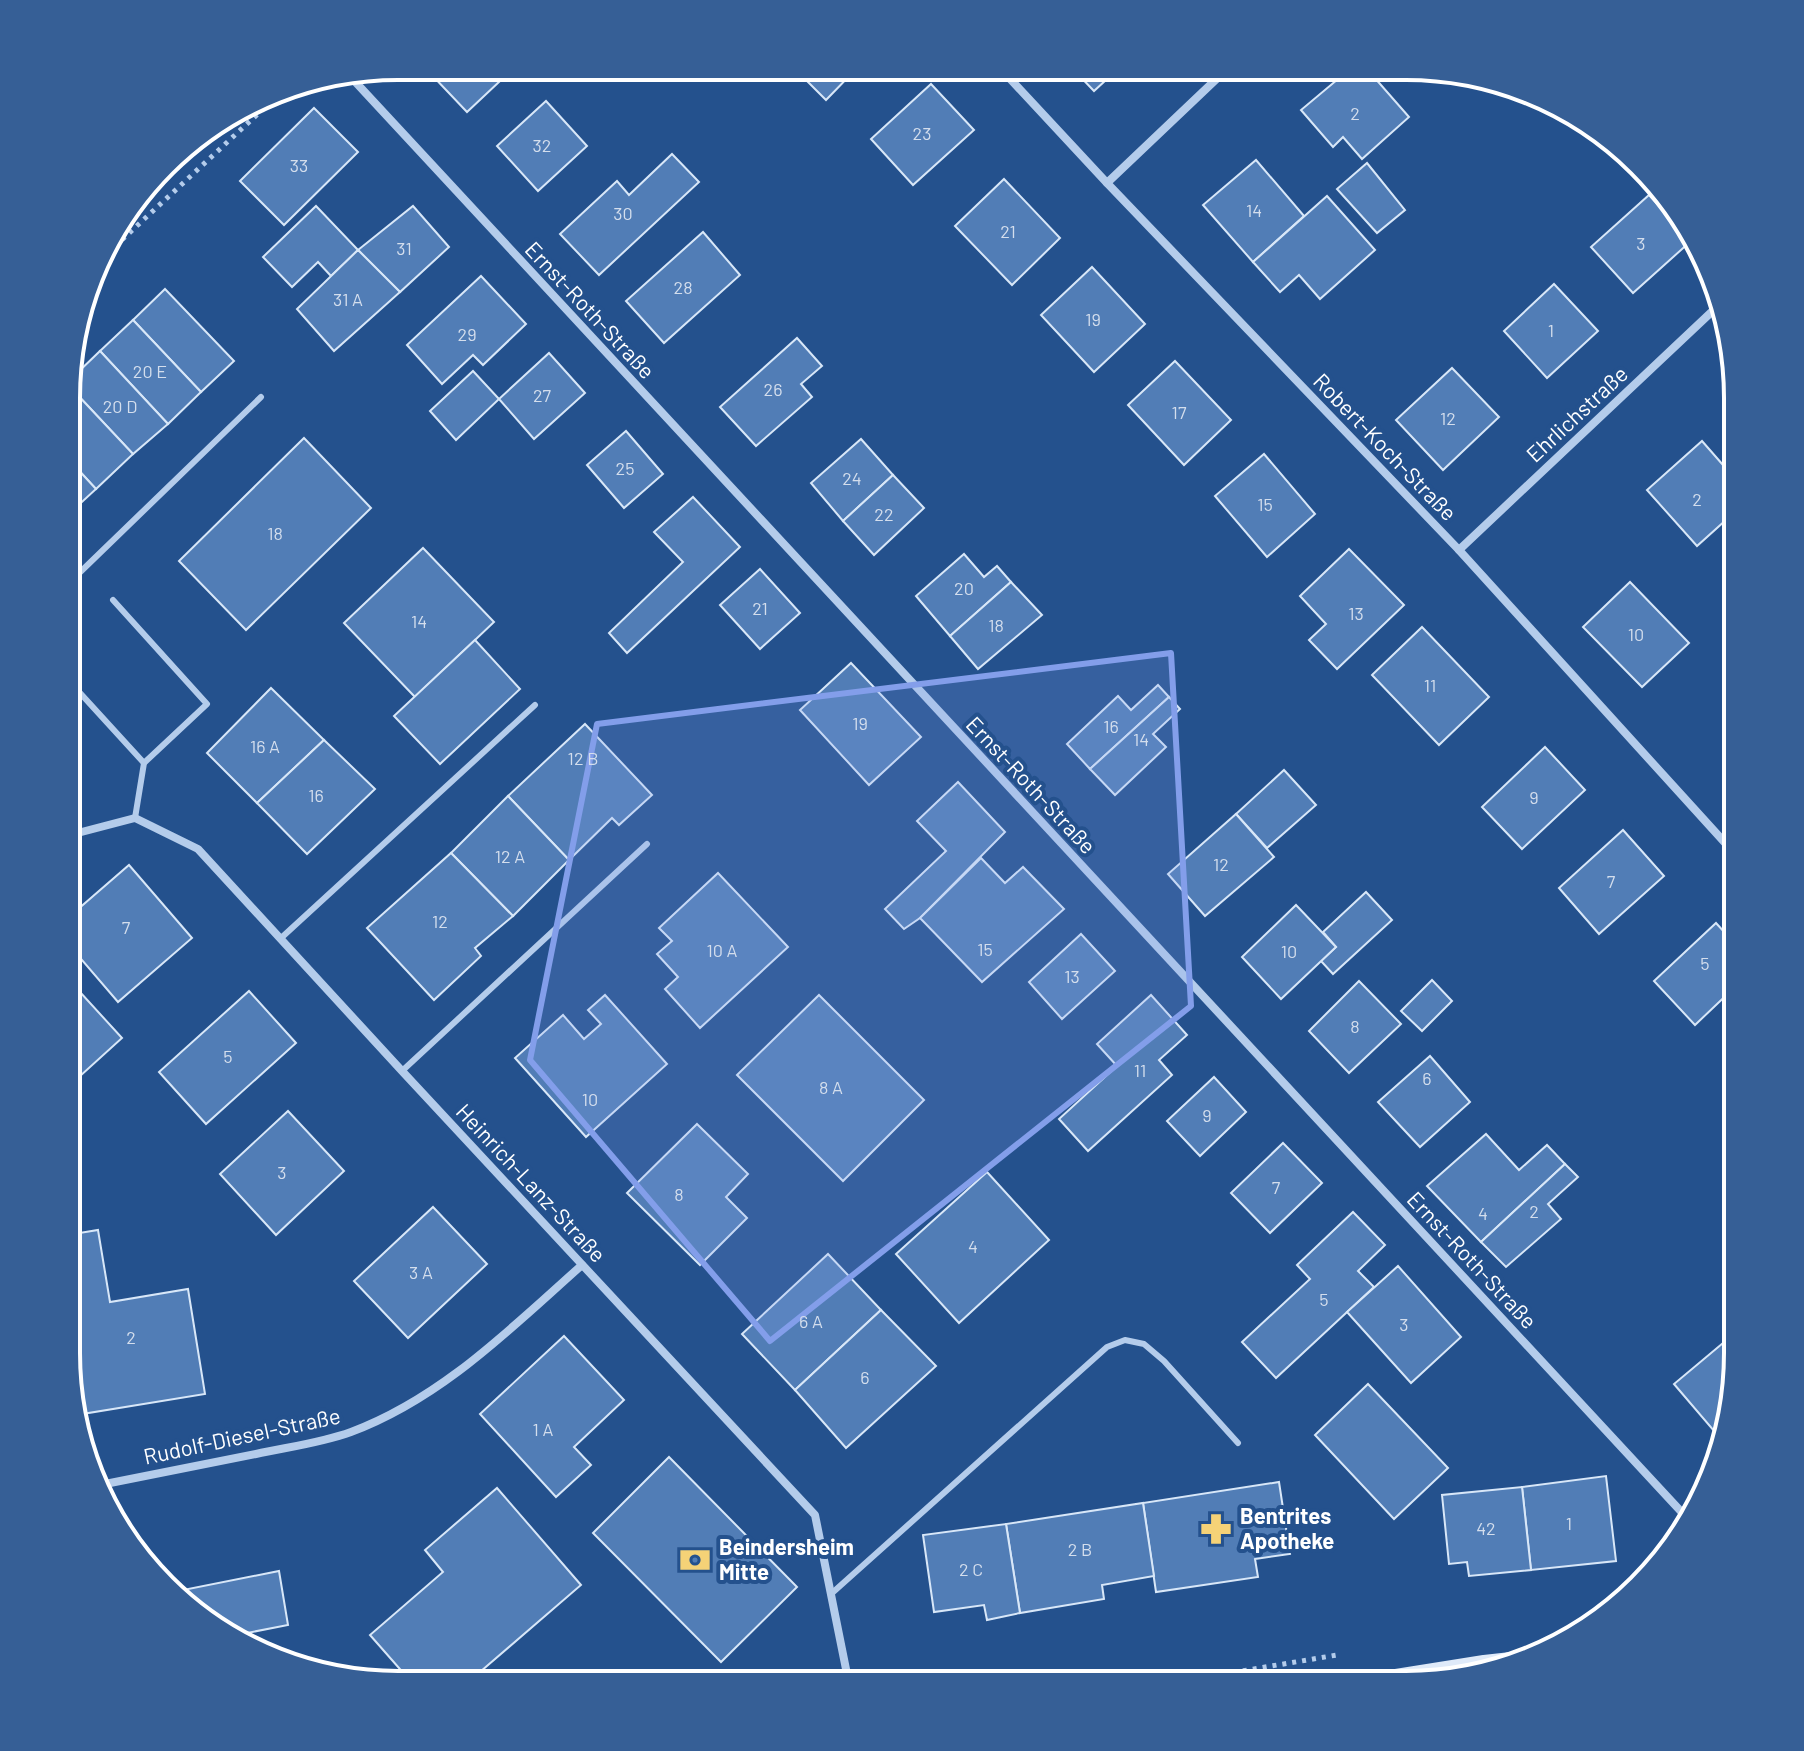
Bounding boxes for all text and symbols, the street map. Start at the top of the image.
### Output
house number: 2 [1350,102,1360,124]
house number: 23 [913,122,931,144]
house number: 32 [533,134,551,156]
house number: 33 [290,154,308,176]
house number: 14 [1246,199,1262,221]
house number: 30 [613,202,633,224]
house number: 21 [1000,220,1016,242]
house number: 3 [1636,232,1646,254]
street label: Ernst-Roth-Straße [521,235,661,383]
house number: 31 [396,237,412,259]
house number: 28 [673,276,693,298]
house number: 31 A [333,288,363,310]
house number: 19 [1085,308,1101,330]
house number: 1 [1548,319,1554,341]
house number: 29 [457,323,477,345]
house number: 20 E [133,360,167,382]
street label: Ehrlichstraße [1520,360,1632,467]
street label: Robert-Koch-Straße [1309,367,1463,525]
house number: 26 [764,378,782,400]
house number: 27 [533,384,552,406]
house number: 20 D [103,395,137,417]
house number: 17 [1172,401,1187,423]
house number: 12 [1440,407,1456,429]
house number: 25 [616,457,634,479]
house number: 24 [842,467,862,489]
house number: 2 [1692,488,1702,510]
house number: 15 [1257,493,1273,515]
house number: 22 [874,503,894,525]
house number: 18 [267,522,283,544]
house number: 20 [954,577,974,599]
house number: 21 [752,597,768,619]
house number: 13 [1348,602,1364,624]
house number: 14 [411,610,427,632]
house number: 18 [988,614,1004,636]
house number: 10 [1628,623,1644,645]
house number: 11 [1424,674,1436,696]
street label: Ernst-Roth-Straße [962,710,1102,858]
house number: 19 [852,712,868,734]
house number: 16 [1103,715,1119,737]
house number: 14 [1133,728,1149,750]
house number: 16 A [250,735,280,757]
house number: 12 B [568,747,598,769]
house number: 16 [308,784,324,806]
house number: 9 [1529,786,1539,808]
house number: 12 A [495,845,525,867]
house number: 12 [1213,853,1229,875]
house number: 7 [1607,870,1616,892]
house number: 12 [432,910,448,932]
house number: 7 [122,916,131,938]
house number: 15 [977,938,993,960]
house number: 10 A [707,939,738,961]
house number: 10 [1281,940,1297,962]
house number: 5 [1700,952,1710,974]
house number: 13 [1064,965,1080,987]
house number: 8 [1350,1015,1360,1037]
house number: 5 [223,1045,233,1067]
house number: 11 [1134,1059,1146,1081]
house number: 6 [1422,1067,1432,1089]
house number: 8 A [819,1076,843,1098]
house number: 10 [582,1088,598,1110]
street label: Heinrich-Lanz-Straße [452,1098,612,1267]
house number: 9 [1202,1104,1212,1126]
house number: 3 [277,1161,287,1183]
house number: 7 [1272,1176,1281,1198]
house number: 8 [674,1183,684,1205]
street label: Ernst-Roth-Straße [1403,1185,1543,1333]
house number: 2 [1529,1200,1539,1222]
house number: 4 [1478,1202,1488,1224]
house number: 4 [968,1235,978,1257]
house number: 3 A [409,1261,433,1283]
house number: 5 [1319,1288,1329,1310]
house number: 6 A [799,1310,823,1332]
house number: 3 [1399,1313,1409,1335]
house number: 2 [126,1326,136,1348]
house number: 6 [860,1366,870,1388]
street label: Rudolf-Diesel-Straße [141,1401,343,1469]
house number: 1 A [533,1418,553,1440]
place label: Bentrites Apotheke [1240,1502,1334,1553]
pharmacy icon: Bentrites Apotheke [1199,1512,1233,1546]
house number: 1 [1566,1512,1572,1534]
house number: 42 [1476,1517,1496,1539]
place label: Beindersheim Mitte [719,1533,854,1584]
house number: 2 B [1068,1538,1092,1560]
bank icon: Beindersheim Mitte [678,1543,712,1577]
house number: 2 C [959,1558,983,1580]

